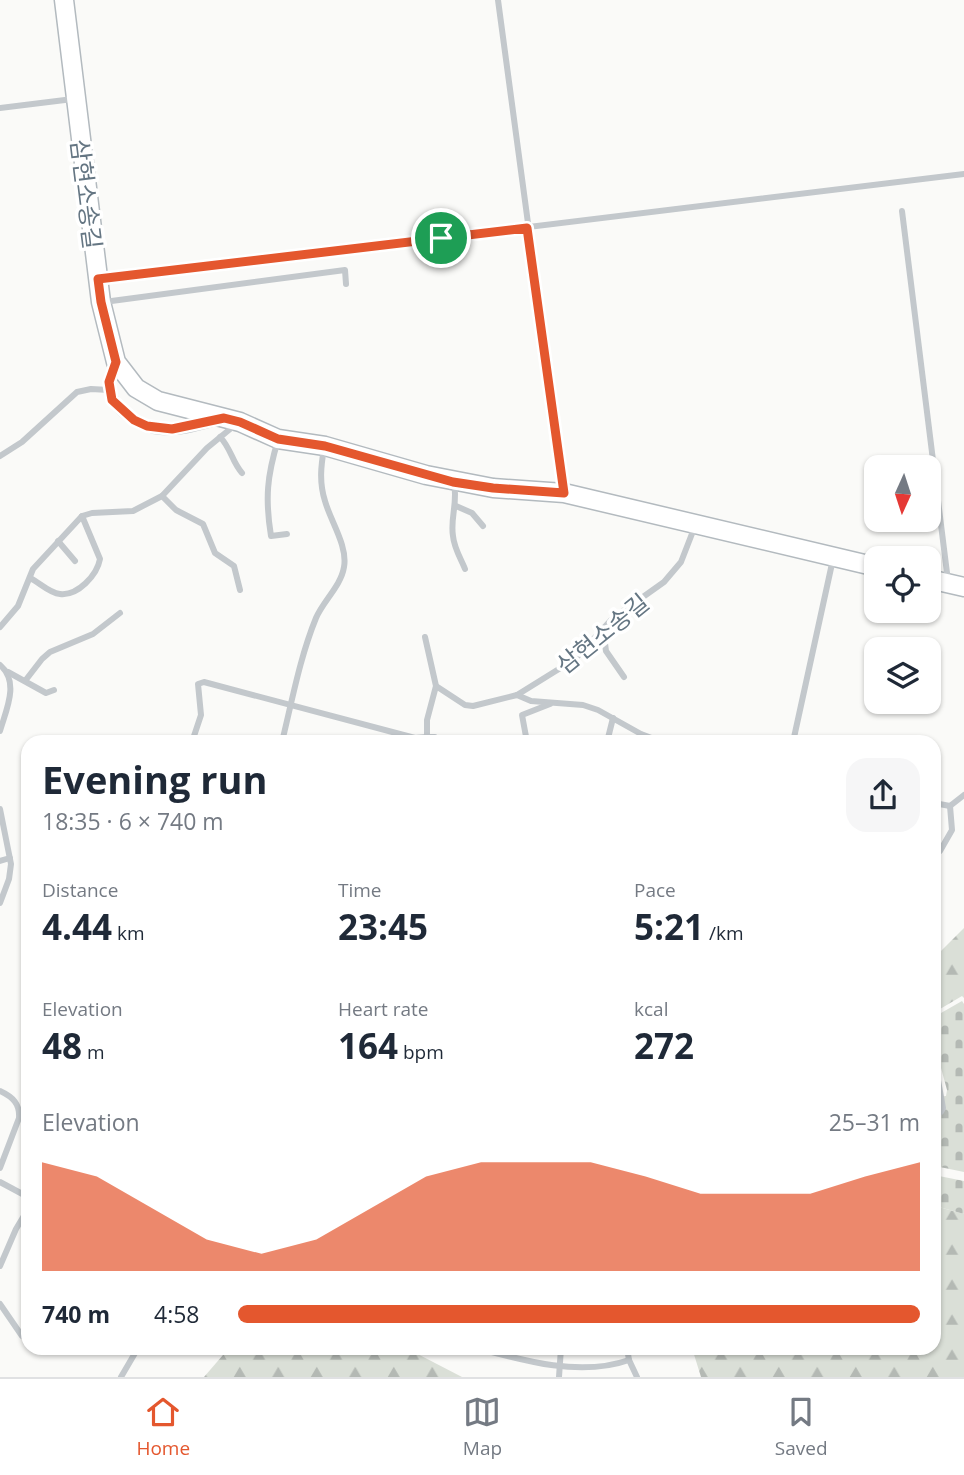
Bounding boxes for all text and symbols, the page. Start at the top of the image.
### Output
street label: 삼현소송길 [64,137,110,251]
pin [411,208,471,268]
icon: arrive [422,219,460,257]
north arrow [864,455,942,532]
map controls [864,455,941,714]
button: locate [864,546,941,623]
street label: 삼현소송길 [549,585,655,681]
button: layers [864,637,941,714]
text: Evening run [42,753,267,805]
button: share [846,758,920,832]
text: 18:35 · 6 × 740 m [42,805,224,837]
text: Distance [42,877,118,903]
text: Time [338,877,382,903]
text: Pace [634,877,676,903]
text: 4.44 [42,903,112,950]
text: 23:45 [338,903,428,950]
text: 5:21 [634,903,704,950]
text: km [112,920,145,946]
text: /km [704,920,744,946]
text: Elevation [42,996,123,1022]
text: Heart rate [338,996,428,1022]
text: kcal [634,996,668,1022]
text: 48 [42,1022,82,1069]
text: 164 [338,1022,398,1069]
text: 272 [634,1022,694,1069]
text: m [82,1039,105,1065]
text: bpm [398,1039,444,1065]
text: Elevation [42,1106,140,1138]
text: 25–31 m [829,1106,920,1138]
text: 740 m [42,1298,110,1330]
text: 4:58 [154,1298,200,1330]
tab: Home [136,1393,190,1461]
tab: Map [463,1393,502,1461]
tab: Saved [775,1393,828,1461]

